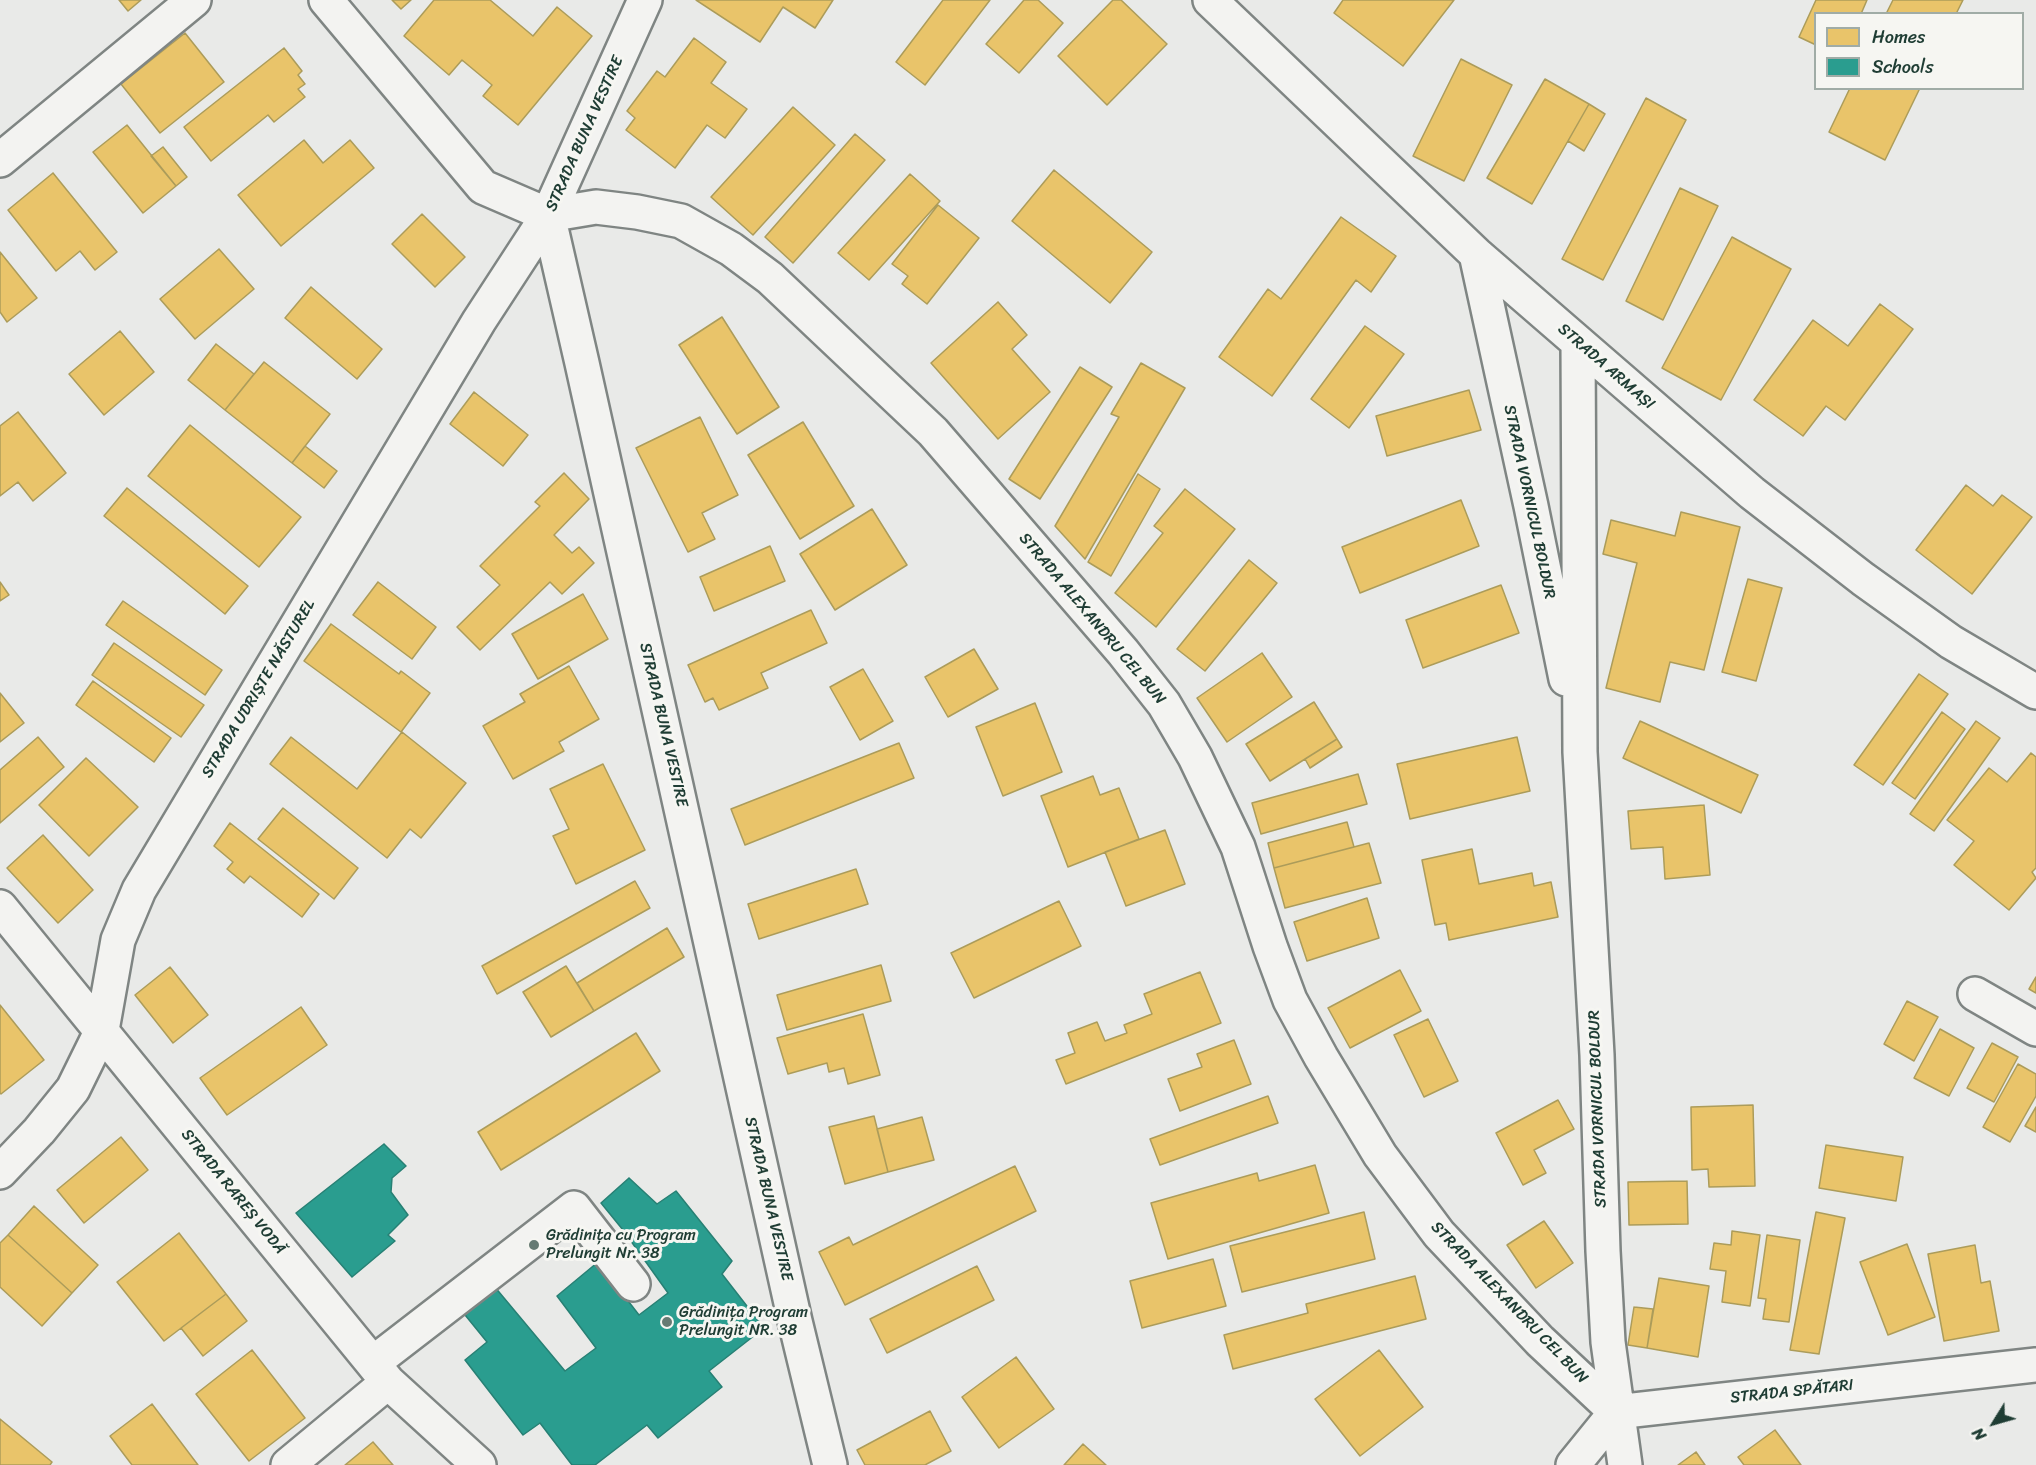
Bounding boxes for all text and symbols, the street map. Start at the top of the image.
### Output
legend [1814,12,2024,90]
text: Homes [1872,21,1925,53]
text: Schools [1872,51,1933,83]
street label: STRADA BUNA VESTIRE [542,53,628,215]
street label: STRADA ARMAȘI [1554,320,1658,414]
street label: STRADA VORNICUL BOLDUR [1499,403,1559,601]
street label: STRADA ALEXANDRU CEL BUN [1015,529,1169,709]
street label: STRADA UDRIȘTE NĂSTUREL [198,596,320,782]
street label: STRADA BUNA VESTIRE [635,641,691,809]
street label: STRADA VORNICUL BOLDUR [1585,1010,1611,1208]
street label: STRADA BUNA VESTIRE [740,1115,796,1283]
street label: STRADA RAREȘ VODĂ [177,1125,289,1259]
street label: STRADA ALEXANDRU CEL BUN [1426,1218,1592,1388]
place label: Grădinița cu Program Prelungit Nr. 38 [546,1226,696,1264]
marker: Grădinița cu Program Prelungit Nr. 38 [527,1238,541,1252]
place label: Grădinița Program Prelungit NR. 38 [679,1303,808,1341]
marker: Grădinița Program Prelungit NR. 38 [660,1315,674,1329]
street label: STRADA SPĂTARI [1729,1376,1855,1408]
north arrow [1964,1393,2024,1453]
text: N [1964,1421,1994,1447]

